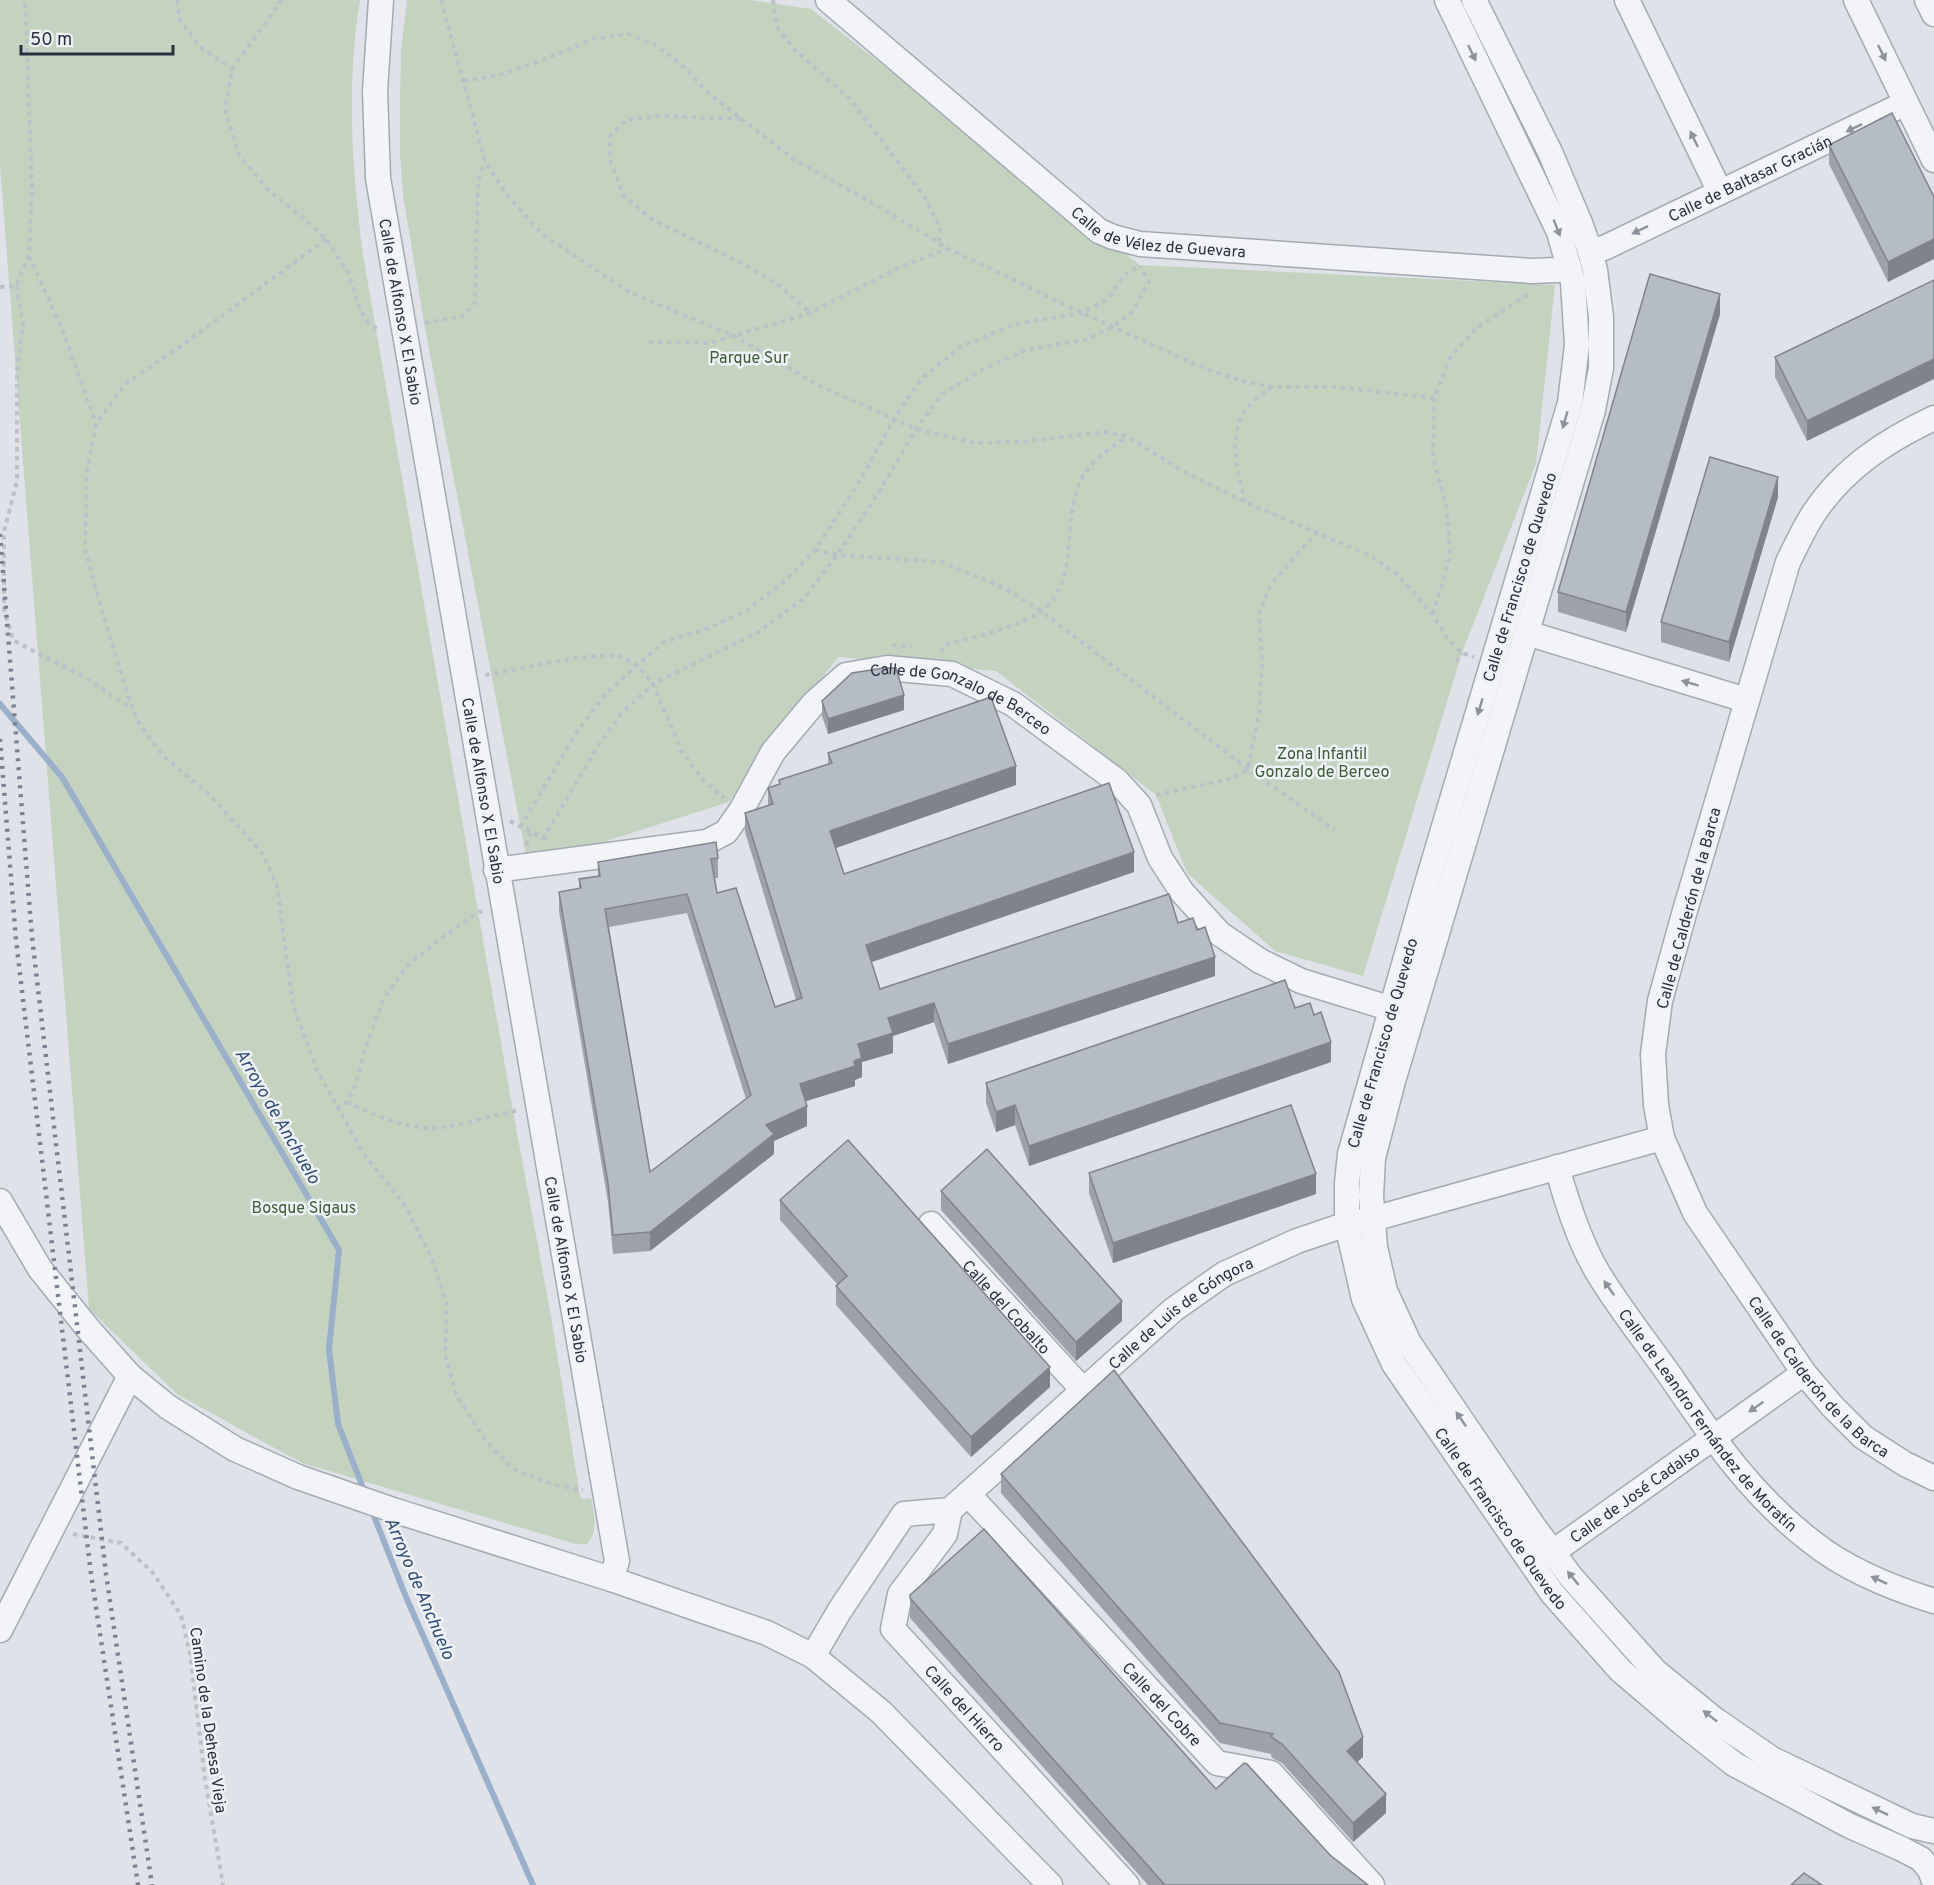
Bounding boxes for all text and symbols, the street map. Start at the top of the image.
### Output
scale bar [21,18,172,56]
text: 50 m [30,29,72,52]
one-way arrow [1468,44,1477,61]
one-way arrow [1877,44,1886,61]
one-way arrow [1845,124,1862,133]
one-way arrow [1690,131,1699,148]
street label: Calle de Baltasar Gracián [1665,132,1836,228]
street label: Calle de Vélez de Guevara [1066,203,1246,263]
street label: Calle de Alfonso X El Sabio [373,217,425,407]
one-way arrow [1552,220,1562,238]
one-way arrow [1631,226,1648,235]
park label: Parque Sur [709,349,789,369]
one-way arrow [1560,411,1569,429]
street label: Calle de Francisco de Quevedo [1480,470,1562,685]
street label: Calle de Gonzalo de Berceo [869,660,1054,741]
one-way arrow [1681,678,1699,687]
street label: Calle de Alfonso X El Sabio [456,696,508,886]
one-way arrow [1475,698,1484,716]
park label: Zona Infantil Gonzalo de Berceo [1255,745,1389,783]
street label: Calle de Calderón de la Barca [1653,805,1727,1012]
street label: Calle de Francisco de Quevedo [1344,936,1424,1151]
water label: Arroyo de Anchuelo [229,1045,325,1189]
street label: Calle de Alfonso X El Sabio [539,1175,591,1365]
park label: Bosque Sigaus [252,1199,356,1219]
street label: Calle de Luis de Góngora [1105,1254,1257,1375]
street label: Calle del Cobalto [957,1256,1054,1359]
one-way arrow [1603,1280,1615,1296]
street label: Calle de Calderón de la Barca [1742,1293,1892,1463]
street label: Calle de Leandro Fernández de Moratín [1613,1306,1800,1537]
one-way arrow [1749,1401,1765,1413]
one-way arrow [1455,1411,1467,1427]
street label: Calle de Francisco de Quevedo [1429,1424,1570,1615]
street label: Calle de José Cadalso [1567,1442,1705,1549]
water label: Arroyo de Anchuelo [378,1514,459,1664]
one-way arrow [1566,1570,1579,1586]
one-way arrow [1870,1575,1888,1585]
street label: Camino de la Dehesa Vieja [184,1626,230,1815]
street label: Calle del Cobre [1117,1659,1205,1752]
street label: Calle del Hierro [919,1662,1008,1757]
one-way arrow [1702,1709,1718,1722]
one-way arrow [1871,1806,1888,1815]

